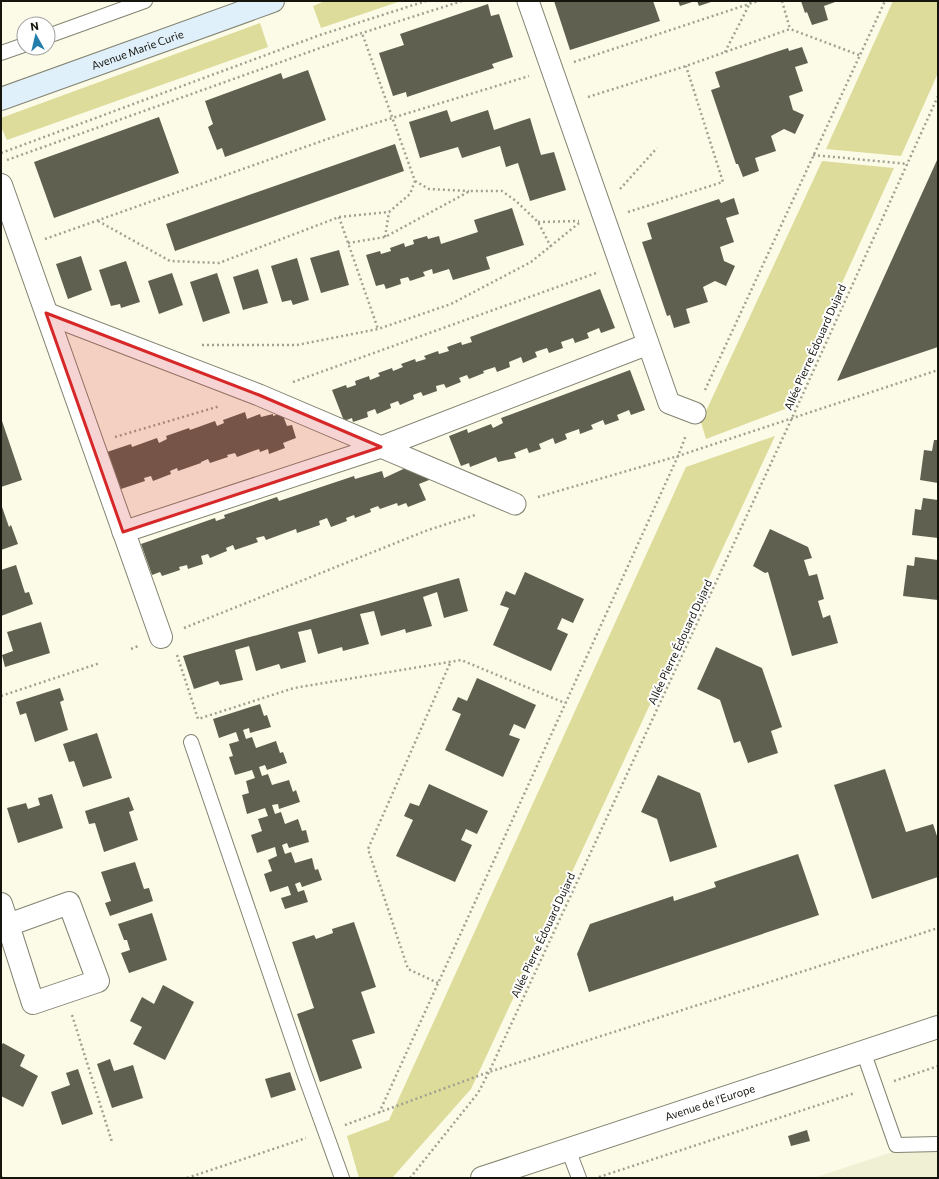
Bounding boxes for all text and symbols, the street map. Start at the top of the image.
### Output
north arrow [16,16,56,56]
text: N [30,19,40,33]
street label: Avenue Marie Curie [89,27,185,72]
street label: Allée Pierre Édouard Dujard [780,281,848,412]
street label: Allée Pierre Édouard Dujard [644,577,714,706]
street label: Allée Pierre Édouard Dujard [507,870,577,999]
street label: Avenue de l'Europe [663,1081,756,1123]

